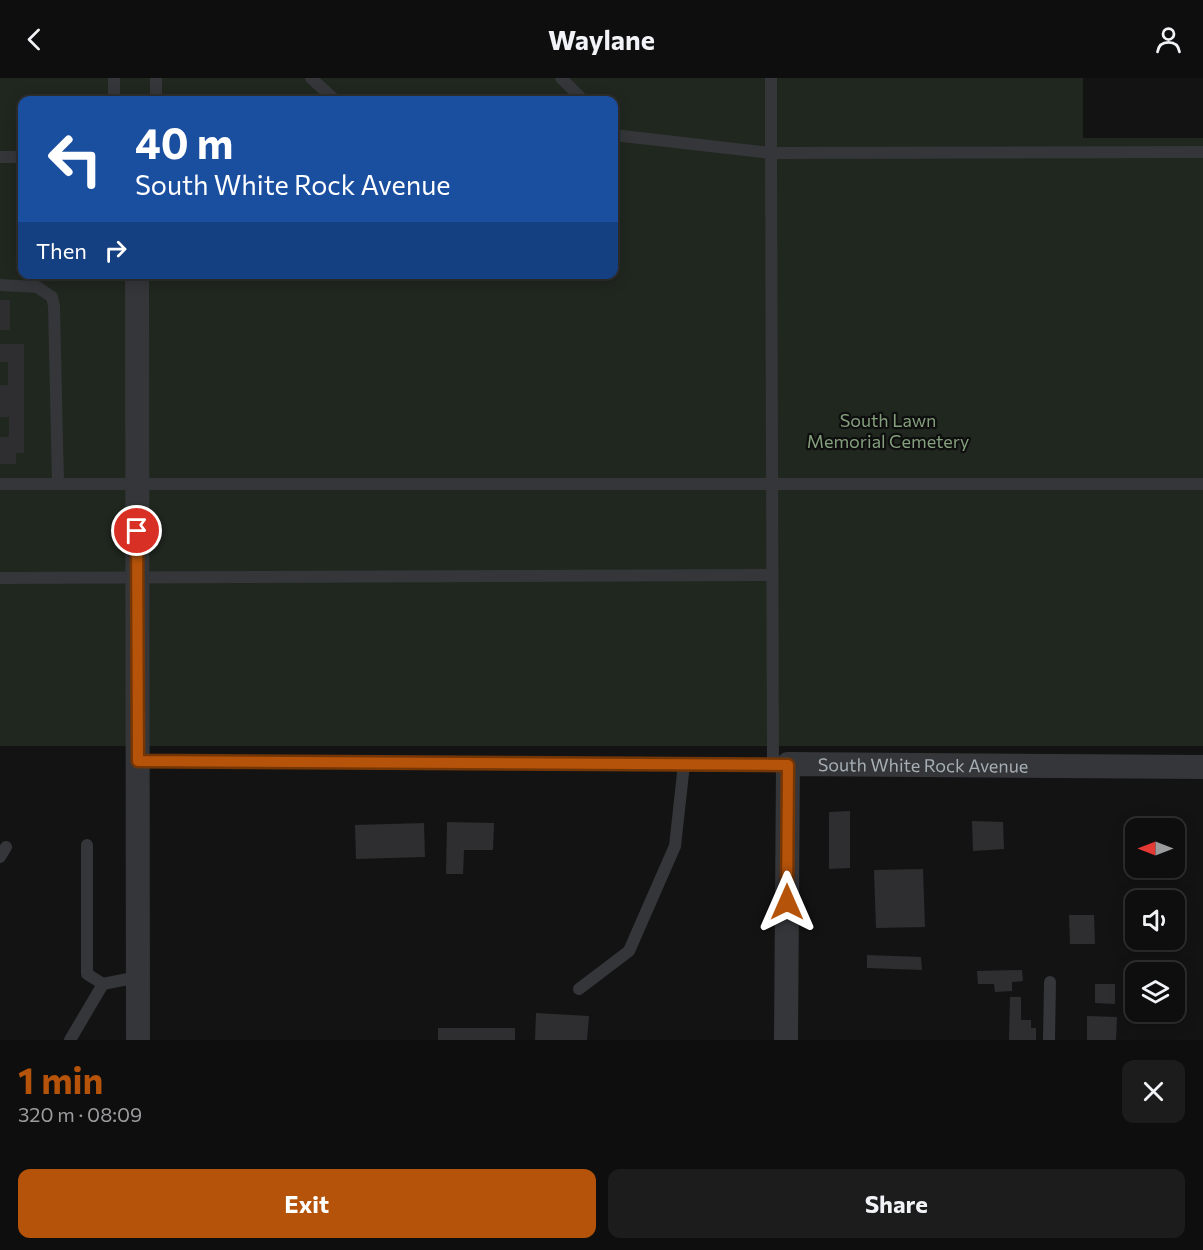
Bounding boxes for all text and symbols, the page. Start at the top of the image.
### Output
icon: back [18,23,51,56]
text: Waylane [548,23,655,56]
icon: person [1152,23,1185,56]
text: 40 m [135,116,233,168]
icon: left [36,120,114,198]
text: South White Rock Avenue [135,168,451,201]
icon: right [99,234,132,267]
text: Then [36,237,87,264]
park label: South Lawn Memorial Cemetery [807,409,969,452]
pin [111,505,162,556]
icon: arrive [120,514,153,547]
street label: South White Rock Avenue [818,753,1028,777]
north arrow [1125,818,1185,878]
map controls [1125,818,1185,1022]
position arrow [755,870,819,934]
button: sound [1125,890,1185,950]
button: layers [1125,962,1185,1022]
text: 1 min [18,1057,103,1101]
button: close [1122,1060,1185,1123]
text: 320 m · 08:09 [18,1102,142,1126]
button: Exit [18,1169,596,1238]
button: Share [608,1169,1185,1238]

